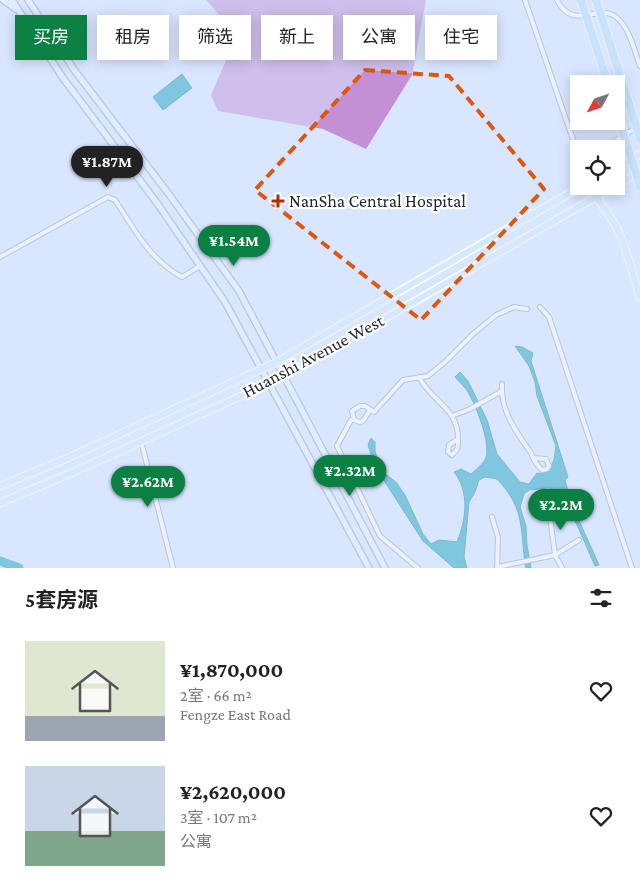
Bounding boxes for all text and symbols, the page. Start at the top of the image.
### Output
chip: 买房 [15,15,87,60]
chip: 租房 [97,15,169,60]
chip: 筛选 [179,15,251,60]
chip: 新上 [261,15,333,60]
chip: 公寓 [343,15,415,60]
chip: 住宅 [425,15,497,60]
north arrow [570,75,625,130]
map controls [570,75,625,195]
button: locate [570,140,625,195]
pin: ¥1.87M [66,146,148,188]
text: ¥1.87M [82,153,132,170]
place label: NanSha Central Hospital [289,191,466,211]
marker: NanSha Central Hospital [271,194,285,208]
pin: ¥1.54M [193,224,275,267]
text: ¥1.54M [209,232,259,249]
street label: Huanshi Avenue West [239,310,388,402]
pin: ¥2.32M [309,454,391,497]
text: ¥2.32M [324,462,376,479]
pin: ¥2.62M [107,466,189,508]
text: ¥2.62M [122,473,174,490]
pin: ¥2.2M [526,488,596,531]
text: ¥2.2M [539,496,583,513]
icon: filters [587,584,615,612]
text: 5套房源 [25,588,98,612]
text: ¥1,870,000 [180,658,283,682]
icon: home [65,661,125,721]
icon: heart [587,677,615,705]
text: 2室 · 66 m² [180,687,252,704]
text: Fengze East Road [180,706,291,723]
text: ¥2,620,000 [180,780,286,804]
icon: home [65,786,125,846]
icon: heart [587,802,615,830]
text: 3室 · 107 m² [180,809,257,826]
text: 公寓 [180,833,212,850]

